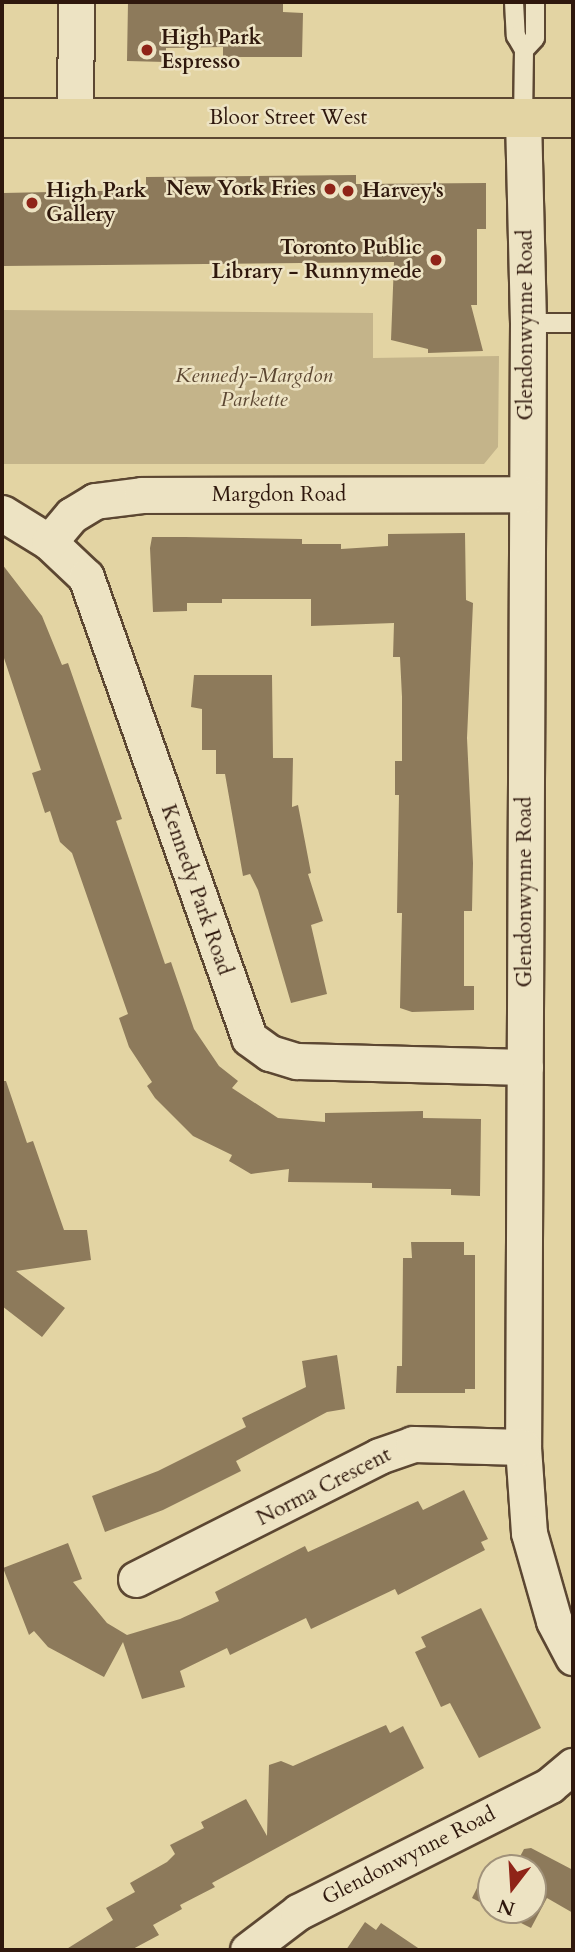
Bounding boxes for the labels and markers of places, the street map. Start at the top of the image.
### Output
place label: High Park Espresso [161,25,262,75]
marker: High Park Espresso [139,42,155,58]
place label: New York Fries [166,176,316,202]
place label: High Park Gallery [46,178,147,228]
place label: Harvey's [362,178,444,204]
marker: New York Fries [322,181,338,197]
marker: Harvey's [340,183,356,199]
marker: High Park Gallery [24,195,40,211]
place label: Toronto Public Library - Runnymede [212,235,422,285]
marker: Toronto Public Library - Runnymede [428,252,444,268]

